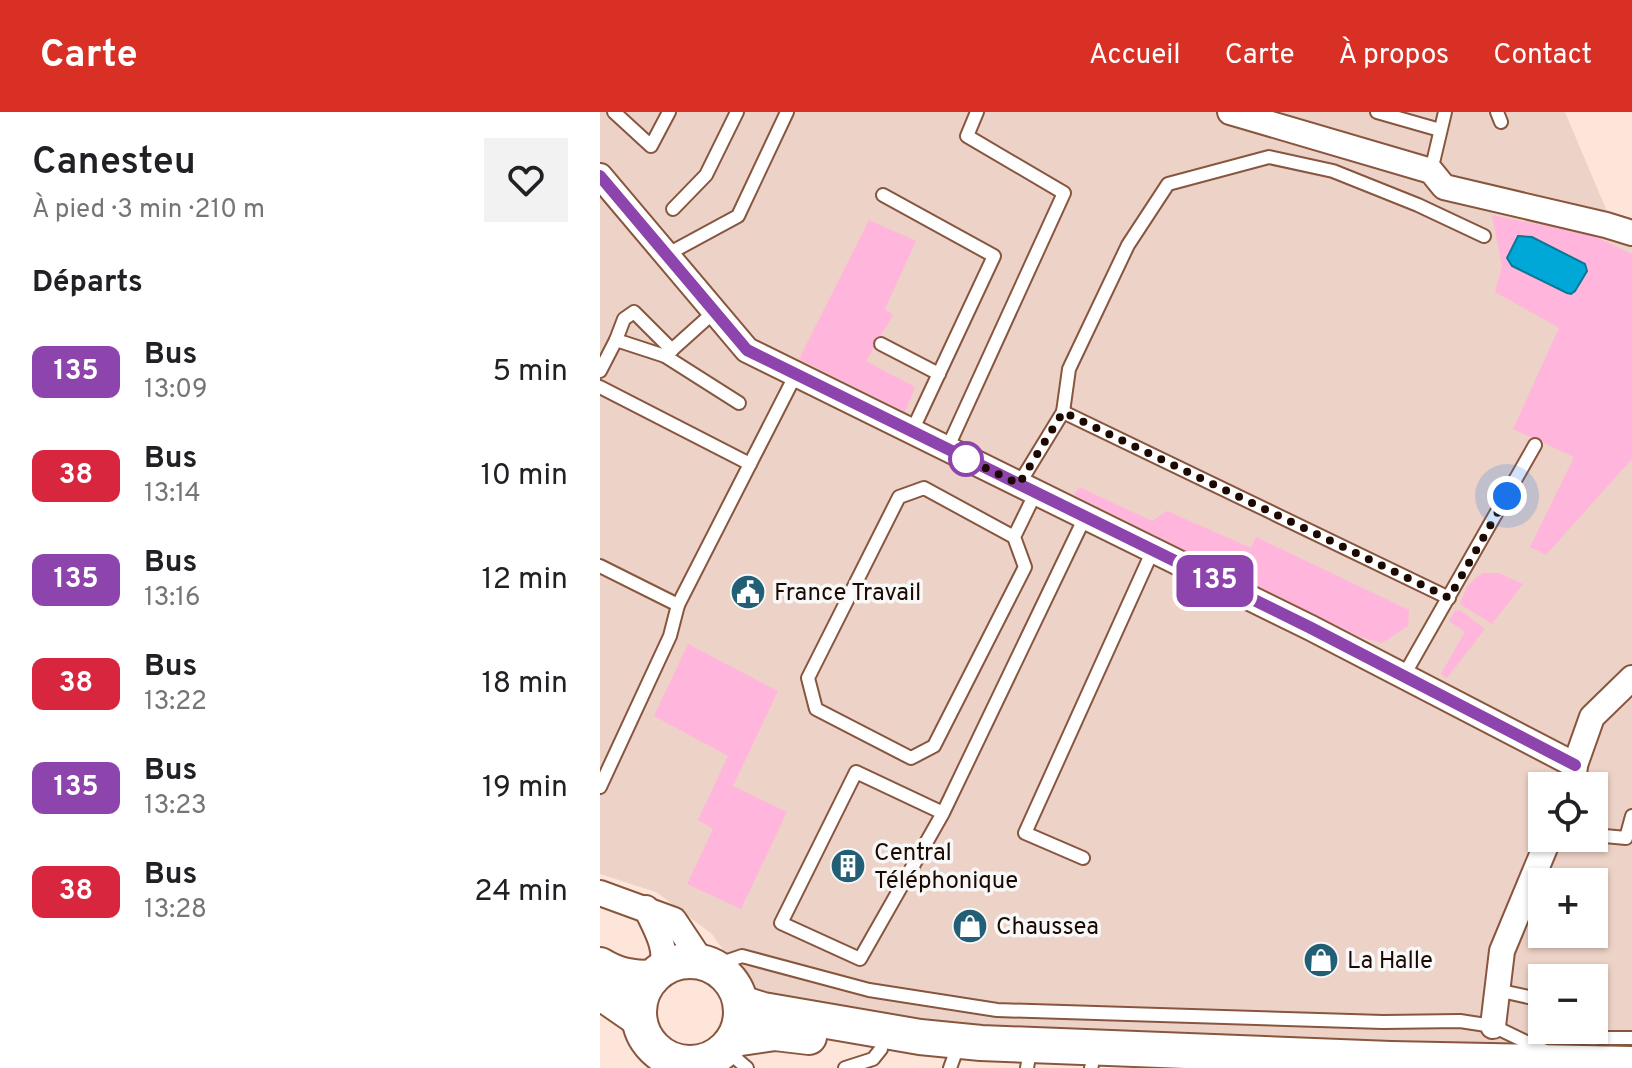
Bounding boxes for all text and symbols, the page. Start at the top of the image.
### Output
text: Carte [40,32,138,81]
text: Accueil [1089,38,1181,74]
text: Carte [1225,38,1295,74]
text: À propos [1339,38,1449,74]
text: Contact [1493,38,1592,74]
button: heart [484,138,568,222]
text: Canesteu [32,139,196,188]
text: À pied · 3 min · 210 m [32,194,265,227]
text: Départs [32,265,143,302]
text: Bus [144,337,197,374]
text: 135 [53,354,99,390]
text: 5 min [492,354,568,391]
text: 13:09 [144,374,207,407]
text: Bus [144,441,197,478]
unlabelled marker [949,442,983,476]
text: 38 [59,458,93,494]
text: 10 min [481,458,568,495]
your location [1487,476,1527,516]
text: 13:14 [144,478,201,511]
text: Bus [144,545,197,582]
line badge: 135 [1169,555,1261,607]
text: 135 [53,562,99,598]
text: 12 min [481,562,568,599]
text: 135 [1192,563,1238,599]
public building icon: France Travail [729,573,767,611]
place label: France Travail [774,579,921,609]
text: 13:16 [144,582,200,615]
text: Bus [144,649,197,686]
text: 38 [59,666,93,702]
text: 18 min [482,666,568,703]
text: 13:22 [144,686,207,719]
text: Bus [144,753,197,790]
text: 135 [53,770,99,806]
text: 19 min [482,770,568,807]
map controls [1528,772,1608,1044]
button: locate [1528,772,1608,852]
text: 13:23 [144,790,207,823]
place label: Central Téléphonique [874,839,1018,897]
building icon: Central Téléphonique [829,847,867,885]
text: Bus [144,857,197,894]
button: + [1528,868,1608,948]
text: 38 [59,874,93,910]
text: 24 min [474,874,568,911]
text: 13:28 [144,894,207,927]
shop icon: Chaussea [951,907,989,945]
place label: Chaussea [996,913,1099,943]
shop icon: La Halle [1302,941,1340,979]
place label: La Halle [1347,947,1433,977]
button: − [1528,964,1608,1044]

